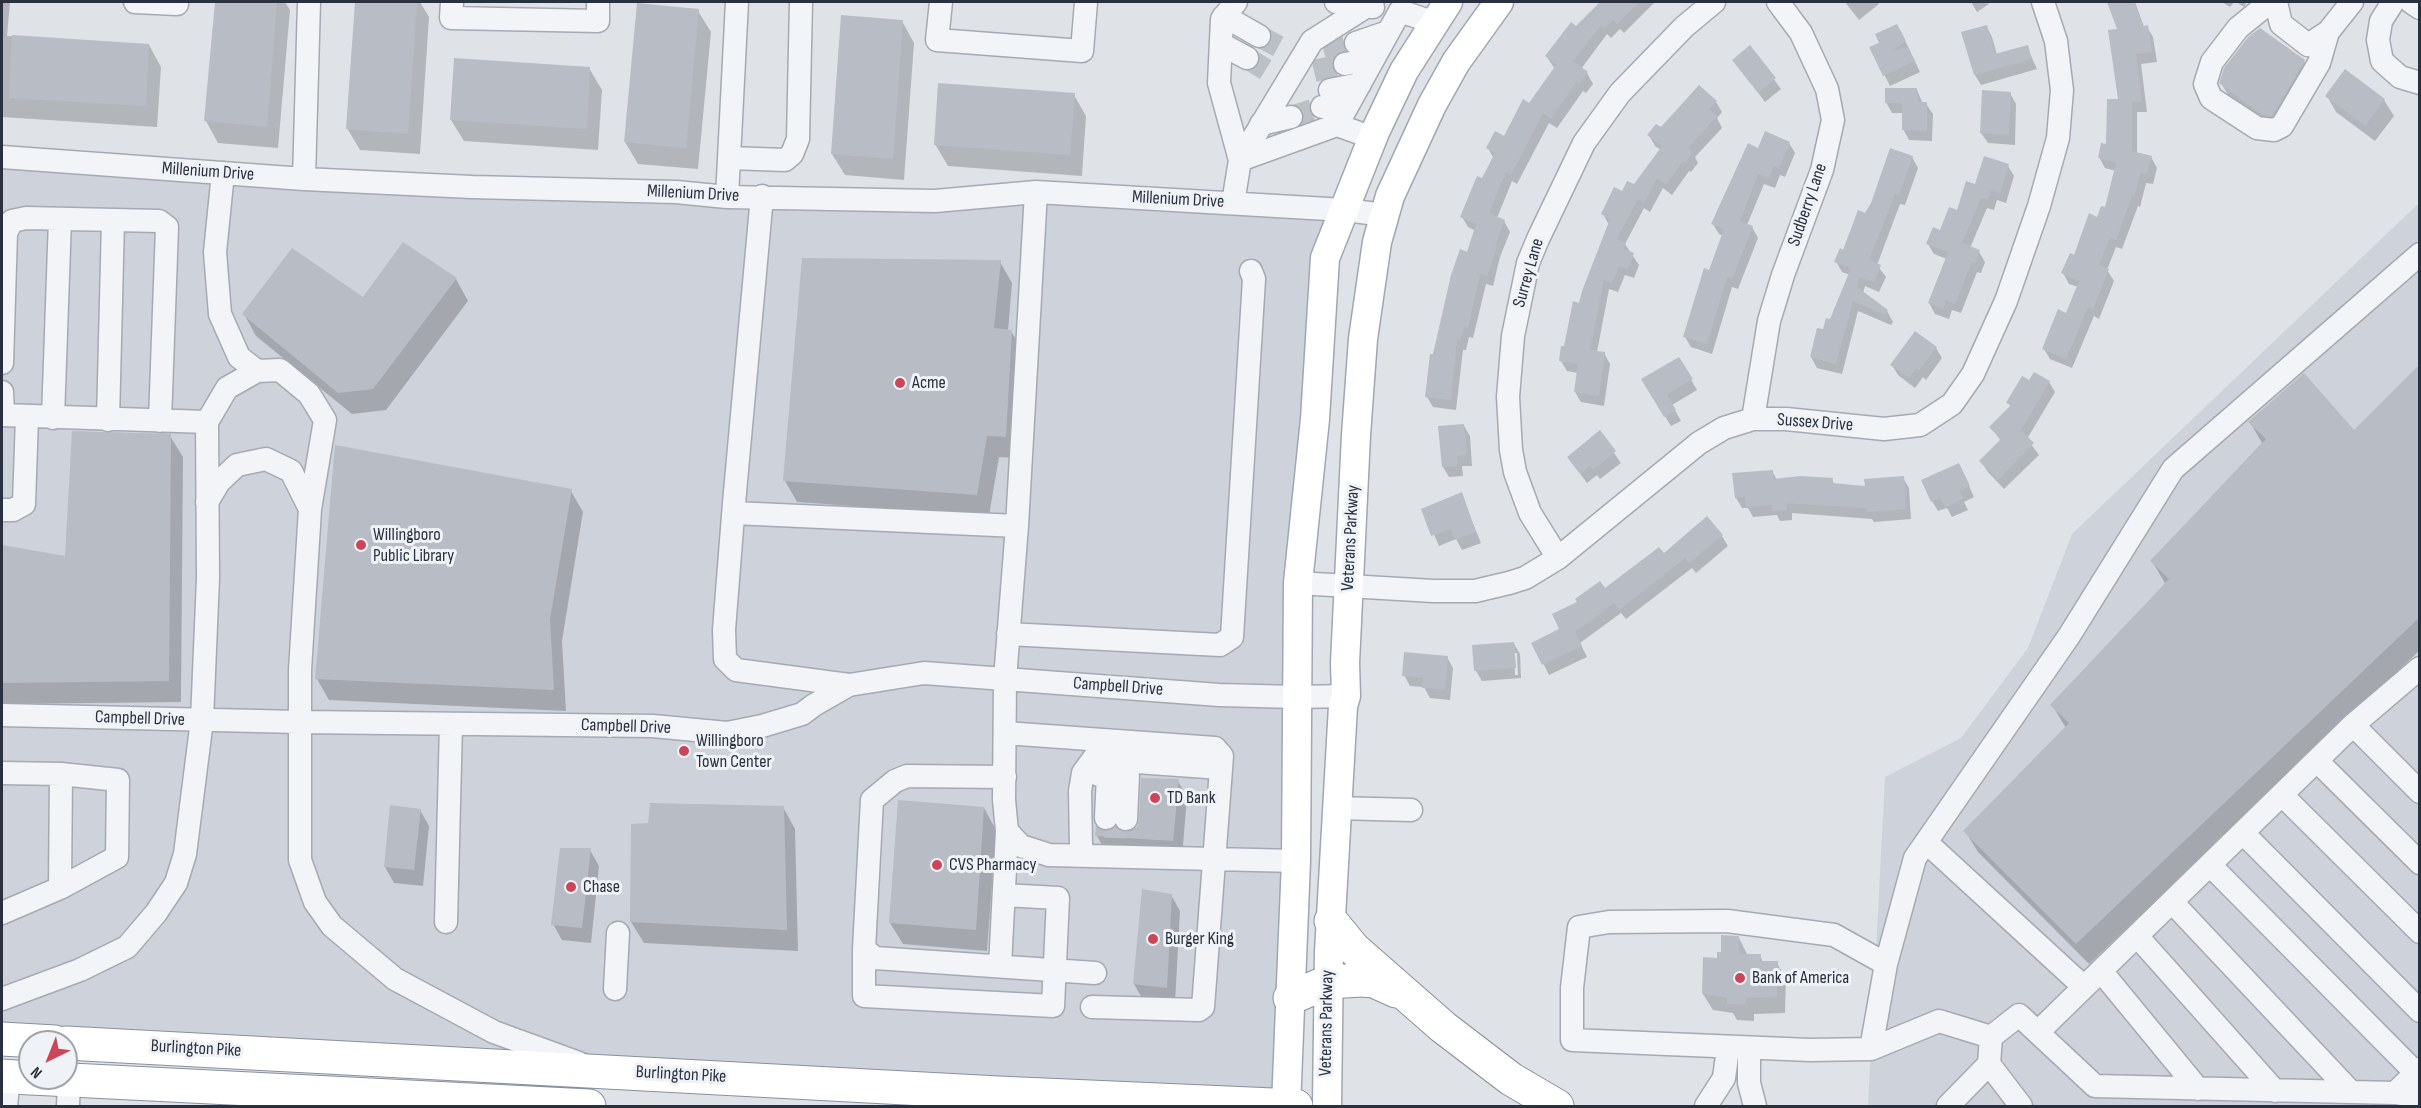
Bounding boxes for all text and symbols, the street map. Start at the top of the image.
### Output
street label: Millenium Drive [161,158,255,186]
street label: Sudberry Lane [1784,161,1832,249]
street label: Millenium Drive [646,181,740,207]
street label: Millenium Drive [1131,187,1225,213]
street label: Surrey Lane [1509,236,1549,310]
place label: Acme [912,372,946,394]
marker: Acme [893,376,907,390]
street label: Sussex Drive [1776,410,1854,436]
street label: Veterans Parkway [1337,484,1365,592]
place label: Willingboro Public Library [373,524,454,566]
marker: Willingboro Public Library [354,538,368,552]
street label: Campbell Drive [1072,673,1164,701]
street label: Campbell Drive [95,707,185,731]
street label: Campbell Drive [581,715,671,739]
place label: Willingboro Town Center [696,730,772,772]
marker: Willingboro Town Center [677,744,691,758]
place label: TD Bank [1167,787,1216,809]
marker: TD Bank [1148,791,1162,805]
place label: CVS Pharmacy [949,854,1036,876]
marker: CVS Pharmacy [930,858,944,872]
place label: Chase [583,876,620,898]
marker: Chase [564,880,578,894]
place label: Burger King [1165,928,1234,950]
marker: Burger King [1146,932,1160,946]
place label: Bank of America [1752,967,1849,989]
street label: Veterans Parkway [1315,970,1339,1076]
marker: Bank of America [1733,971,1747,985]
north arrow [18,1030,78,1090]
street label: Burlington Pike [150,1036,242,1062]
text: N [27,1062,46,1082]
street label: Burlington Pike [635,1062,727,1088]

